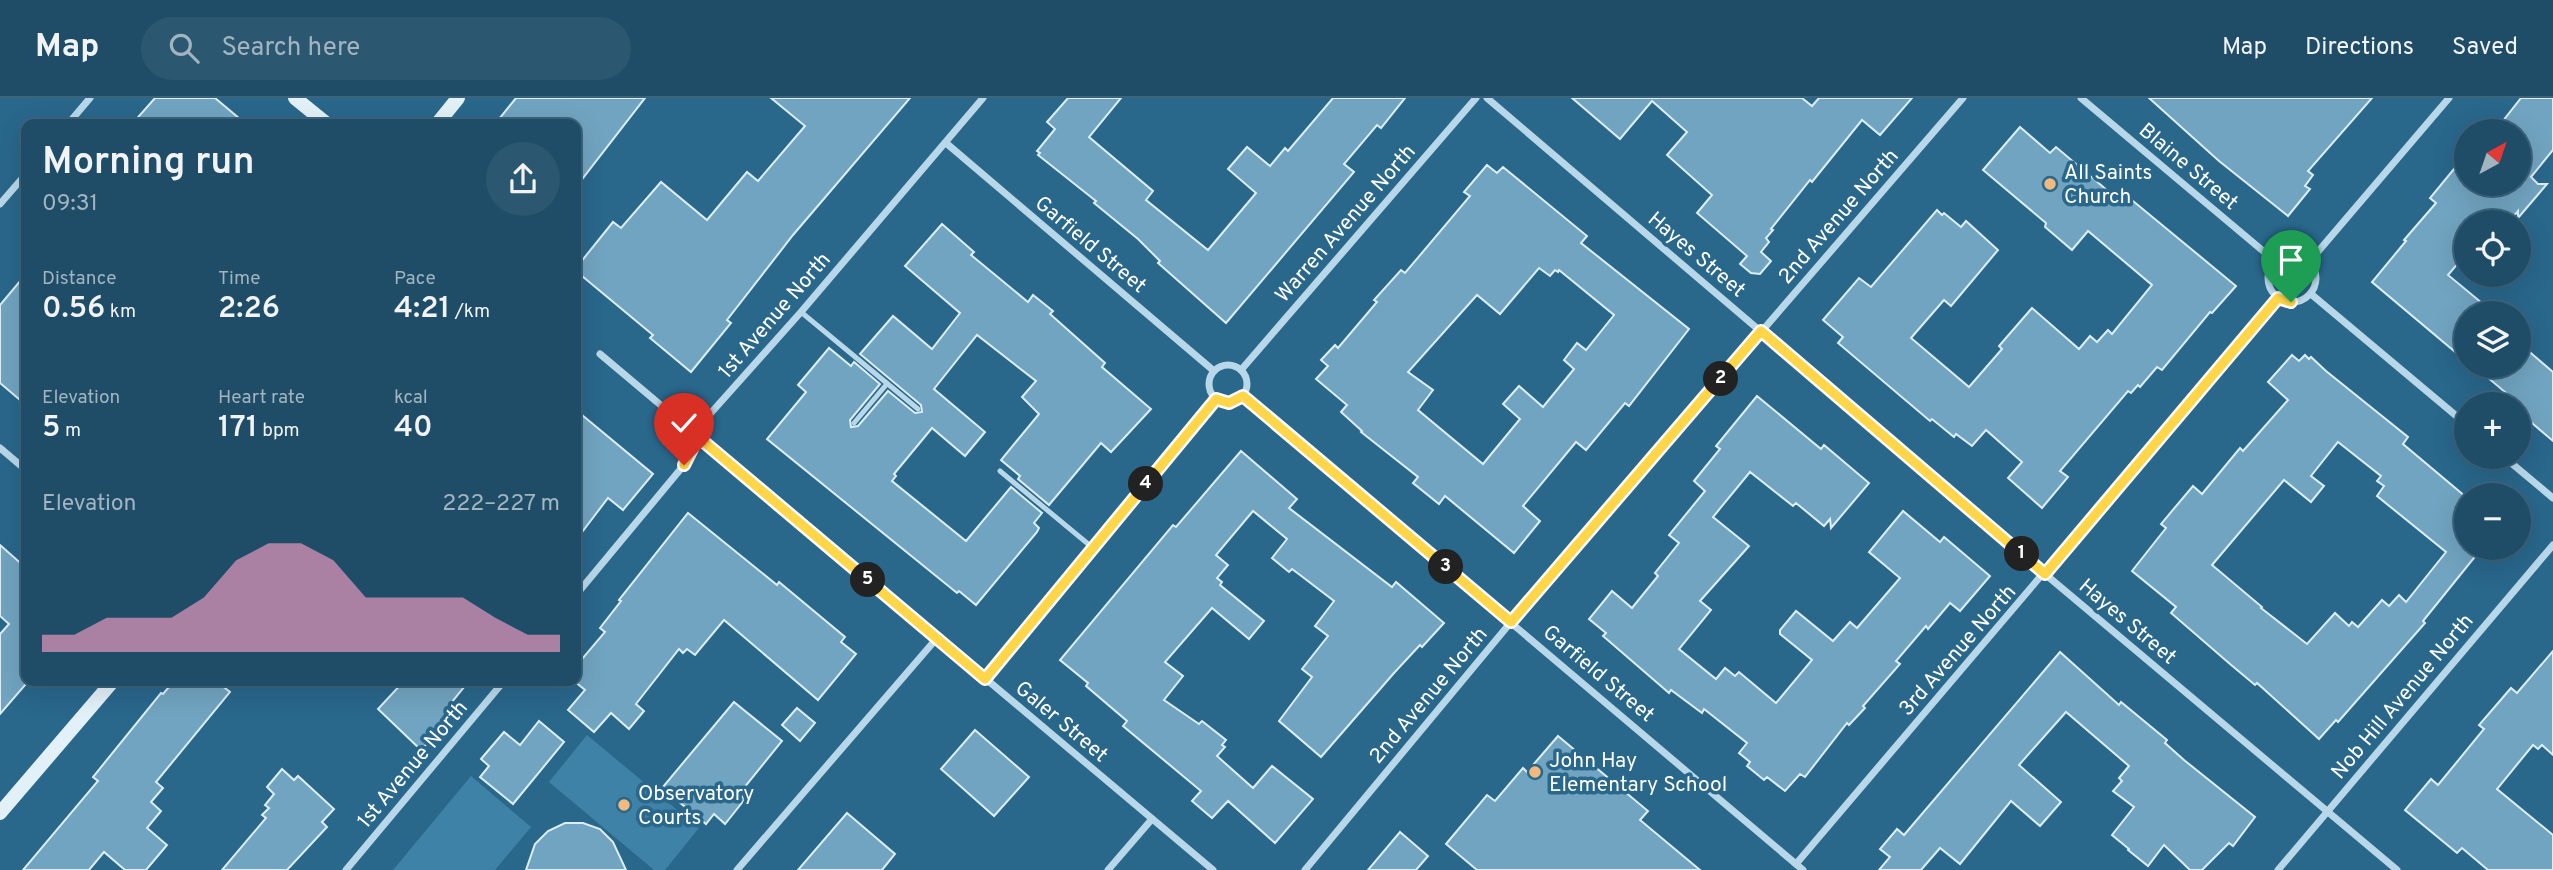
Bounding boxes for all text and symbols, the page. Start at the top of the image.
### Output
search box [141,17,631,80]
text: Map [35,27,99,69]
icon: search [165,29,203,67]
text: Search here [221,32,360,65]
text: Map [2222,33,2267,63]
text: Directions [2305,33,2414,63]
text: Saved [2452,33,2518,63]
street label: Blaine Street [2133,118,2243,217]
north arrow [2454,119,2530,196]
map controls [2454,119,2531,560]
text: Morning run [42,139,255,188]
street label: Warren Avenue North [1270,139,1422,309]
button: share [486,142,560,216]
street label: 2nd Avenue North [1773,144,1905,290]
place label: All Saints Church [2064,160,2152,211]
marker: All Saints Church [2042,176,2058,192]
text: 09:31 [42,190,98,219]
street label: Garfield Street [1029,191,1151,300]
street label: Hayes Street [1641,206,1751,304]
button: locate [2454,210,2531,287]
pin [2261,230,2321,302]
icon: arrive [2272,241,2310,279]
street label: 1st Avenue North [713,247,837,385]
text: Distance [42,267,117,291]
text: Time [218,267,261,291]
text: Pace [394,267,436,291]
text: 0.56 [42,291,105,328]
text: 2:26 [218,291,280,328]
text: 4:21 [394,291,450,328]
text: km [105,300,136,324]
text: /km [450,300,490,324]
button: layers [2454,301,2531,378]
pin: 2 [1704,362,1738,396]
text: 2 [1715,366,1726,390]
text: Elevation [42,386,120,410]
text: Heart rate [218,386,305,410]
text: kcal [394,386,428,410]
button: + [2454,392,2531,469]
pin [654,393,714,465]
icon: check [665,404,703,442]
text: 5 [42,410,60,447]
text: 171 [218,410,258,447]
text: 40 [394,410,433,447]
text: m [60,419,81,443]
text: bpm [258,419,300,443]
pin: 4 [1128,466,1164,502]
text: 4 [1139,471,1152,495]
button: − [2454,483,2531,560]
text: Elevation [42,490,137,519]
text: 222–227 m [442,490,560,519]
pin: 1 [2004,536,2039,572]
text: 1 [2018,541,2025,565]
pin: 3 [1428,550,1464,584]
text: 3 [1440,554,1451,578]
pin: 5 [850,562,886,598]
text: 5 [862,567,873,591]
street label: Hayes Street [2072,573,2182,671]
street label: 3rd Avenue North [1894,580,2023,722]
street label: Nob Hill Avenue North [2326,609,2480,785]
street label: Garfield Street [1537,620,1659,729]
street label: 2nd Avenue North [1364,622,1494,770]
street label: Galer Street [1009,675,1113,769]
street label: 1st Avenue North [352,696,474,834]
place label: John Hay Elementary School [1549,748,1727,799]
marker: John Hay Elementary School [1527,764,1543,780]
place label: Observatory Courts [638,781,754,832]
marker: Observatory Courts [616,797,632,813]

